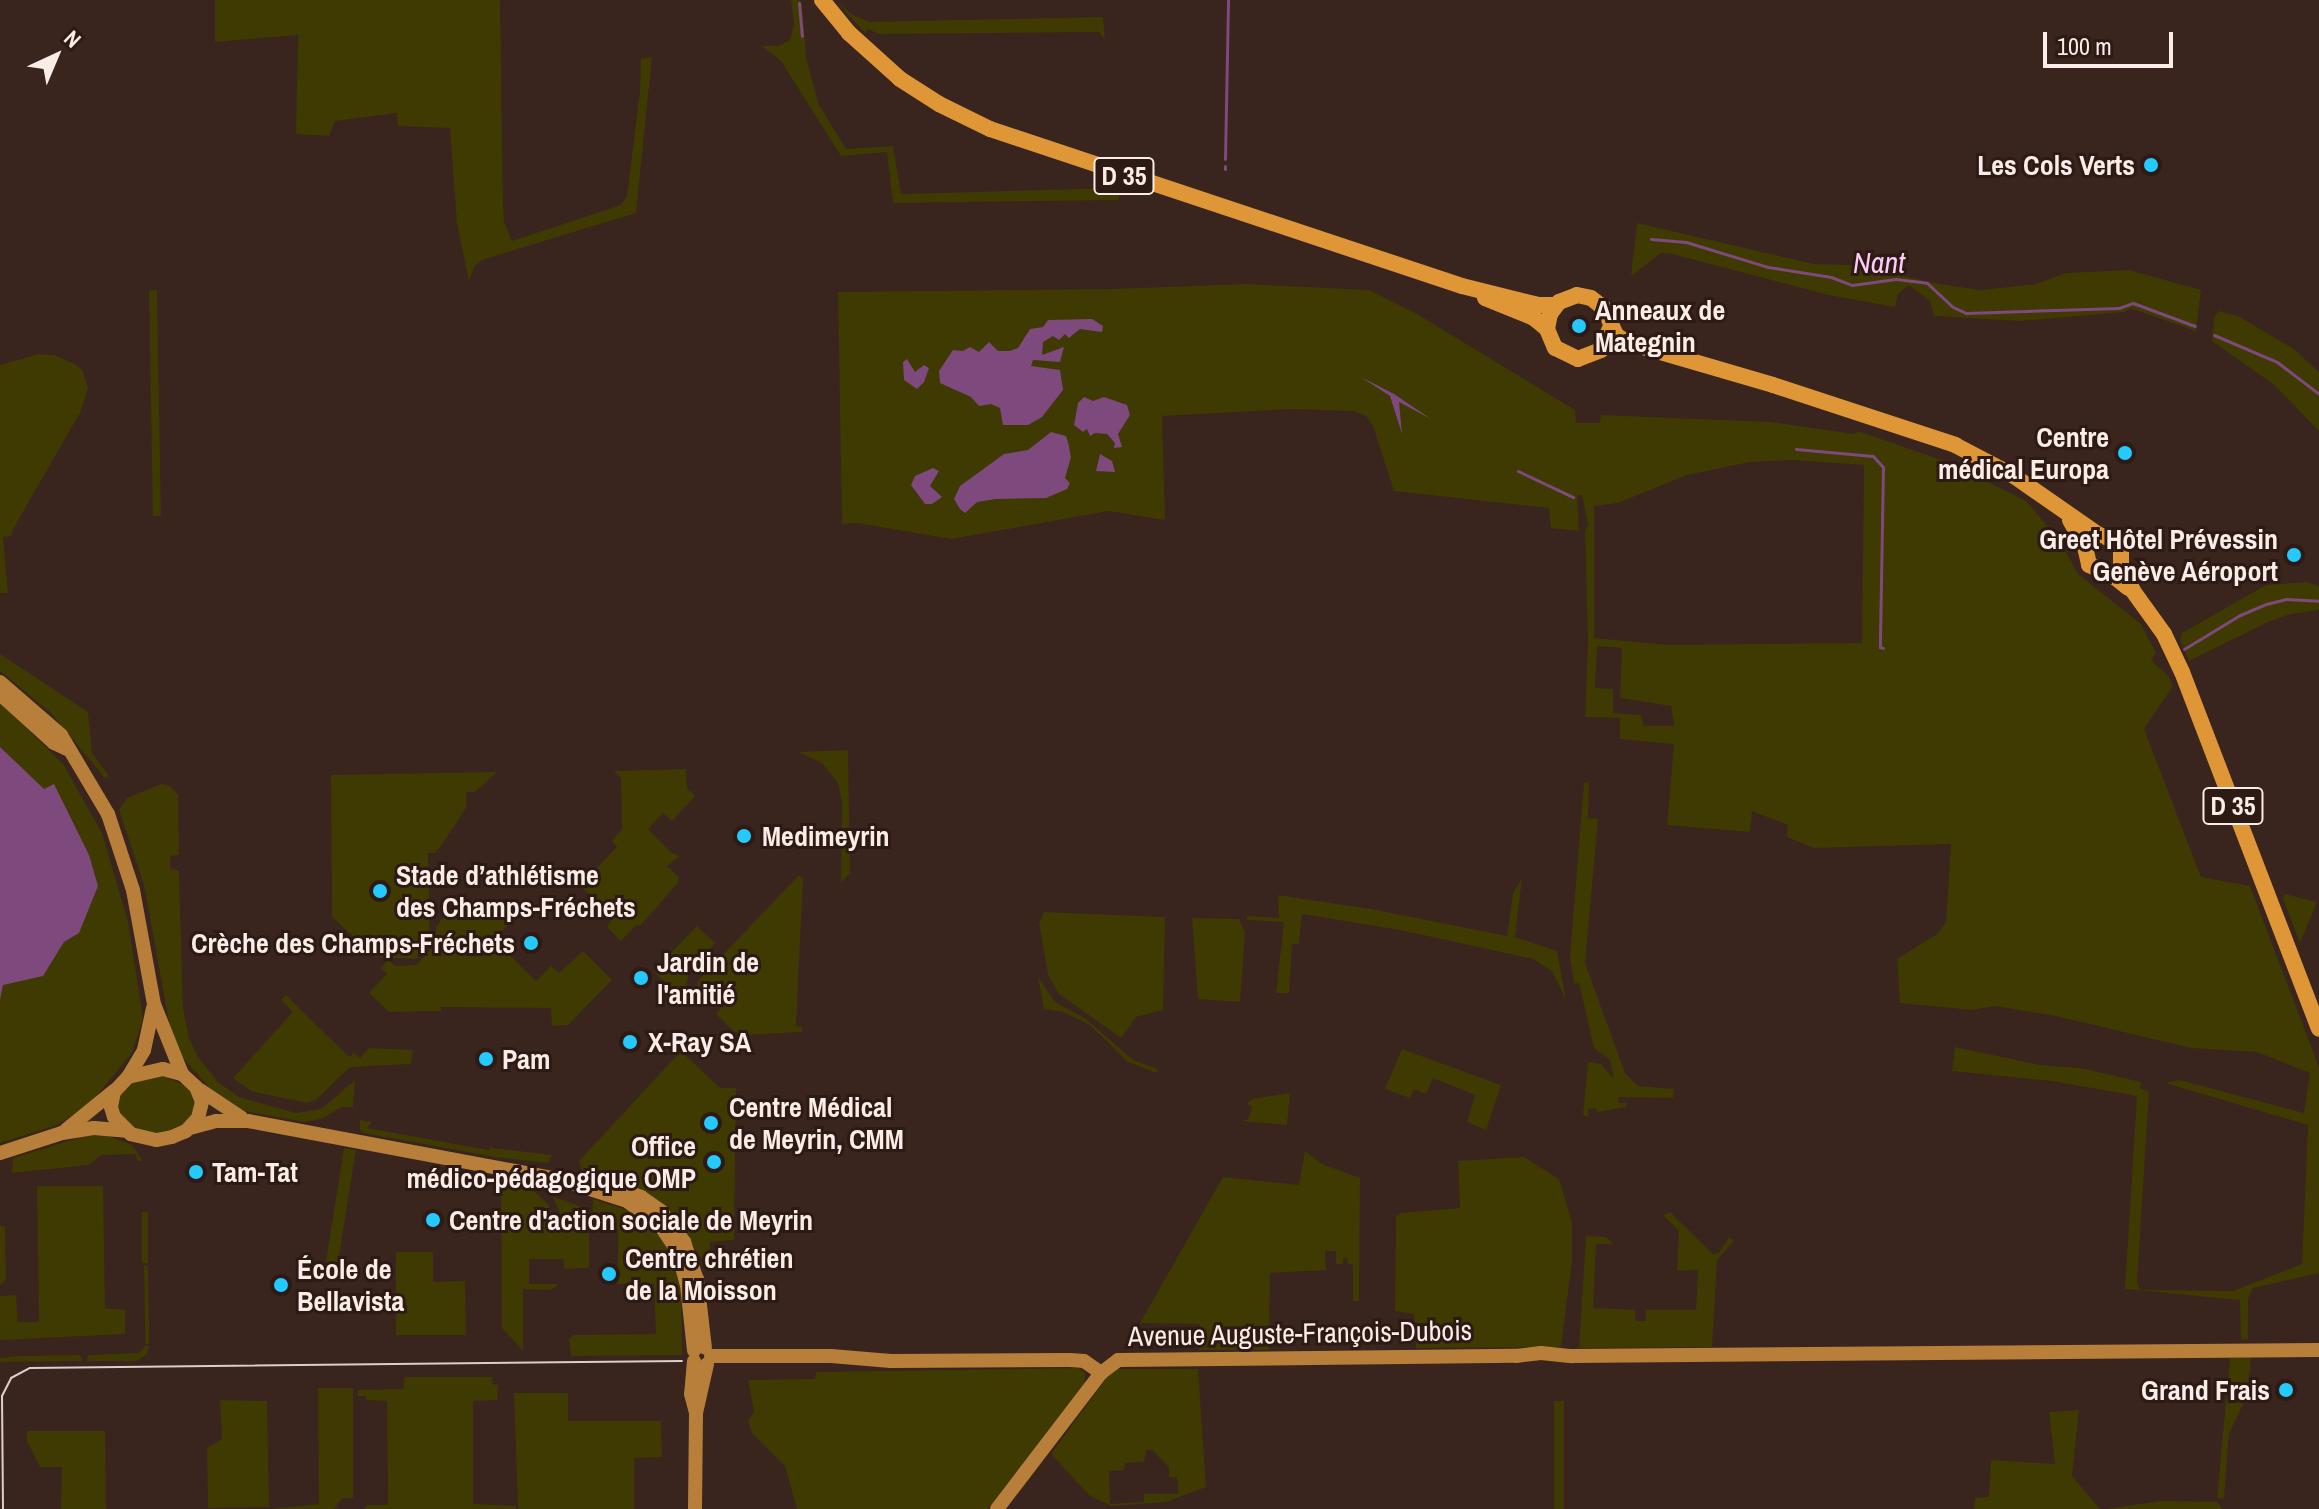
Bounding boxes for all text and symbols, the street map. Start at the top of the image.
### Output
north arrow [16,16,96,96]
scale bar [2047,16,2177,66]
text: N [58,23,88,54]
text: 100 m [2057,30,2112,62]
place label: Les Cols Verts [1977,148,2135,182]
road number: D 35 [1092,154,1156,198]
marker: Les Cols Verts [2142,156,2160,174]
water label: Nant [1853,244,1905,280]
place label: Anneaux de Mategnin [1595,293,1725,359]
marker: Anneaux de Mategnin [1570,317,1588,335]
place label: Centre médical Europa [1938,420,2109,486]
marker: Centre médical Europa [2116,444,2134,462]
place label: Greet Hôtel Prévessin Genève Aéroport [2039,522,2278,588]
marker: Greet Hôtel Prévessin Genève Aéroport [2285,546,2303,564]
road number: D 35 [2201,784,2265,828]
place label: Medimeyrin [762,819,890,853]
marker: Medimeyrin [733,825,755,847]
place label: Stade d’athlétisme des Champs-Fréchets [396,858,636,924]
marker: Stade d’athlétisme des Champs-Fréchets [371,882,389,900]
place label: Crèche des Champs-Fréchets [191,926,515,960]
marker: Crèche des Champs-Fréchets [522,934,540,952]
place label: Jardin de l'amitié [657,945,759,1011]
marker: Jardin de l'amitié [632,969,650,987]
place label: X-Ray SA [648,1025,751,1059]
marker: X-Ray SA [619,1031,641,1053]
place label: Pam [502,1042,550,1076]
marker: Pam [477,1050,495,1068]
place label: Centre Médical de Meyrin, CMM [729,1090,904,1156]
marker: Centre Médical de Meyrin, CMM [700,1112,722,1134]
place label: Office médico-pédagogique OMP [406,1129,696,1195]
marker: Office médico-pédagogique OMP [703,1151,725,1173]
place label: Tam-Tat [212,1155,298,1189]
marker: Tam-Tat [187,1163,205,1181]
place label: Centre d'action sociale de Meyrin [449,1203,813,1237]
marker: Centre d'action sociale de Meyrin [424,1211,442,1229]
place label: Centre chrétien de la Moisson [625,1241,793,1307]
place label: École de Bellavista [297,1252,404,1318]
marker: Centre chrétien de la Moisson [600,1265,618,1283]
marker: École de Bellavista [272,1276,290,1294]
street label: Avenue Auguste-François-Dubois [1127,1313,1473,1353]
place label: Grand Frais [2141,1373,2270,1407]
marker: Grand Frais [2277,1381,2295,1399]

